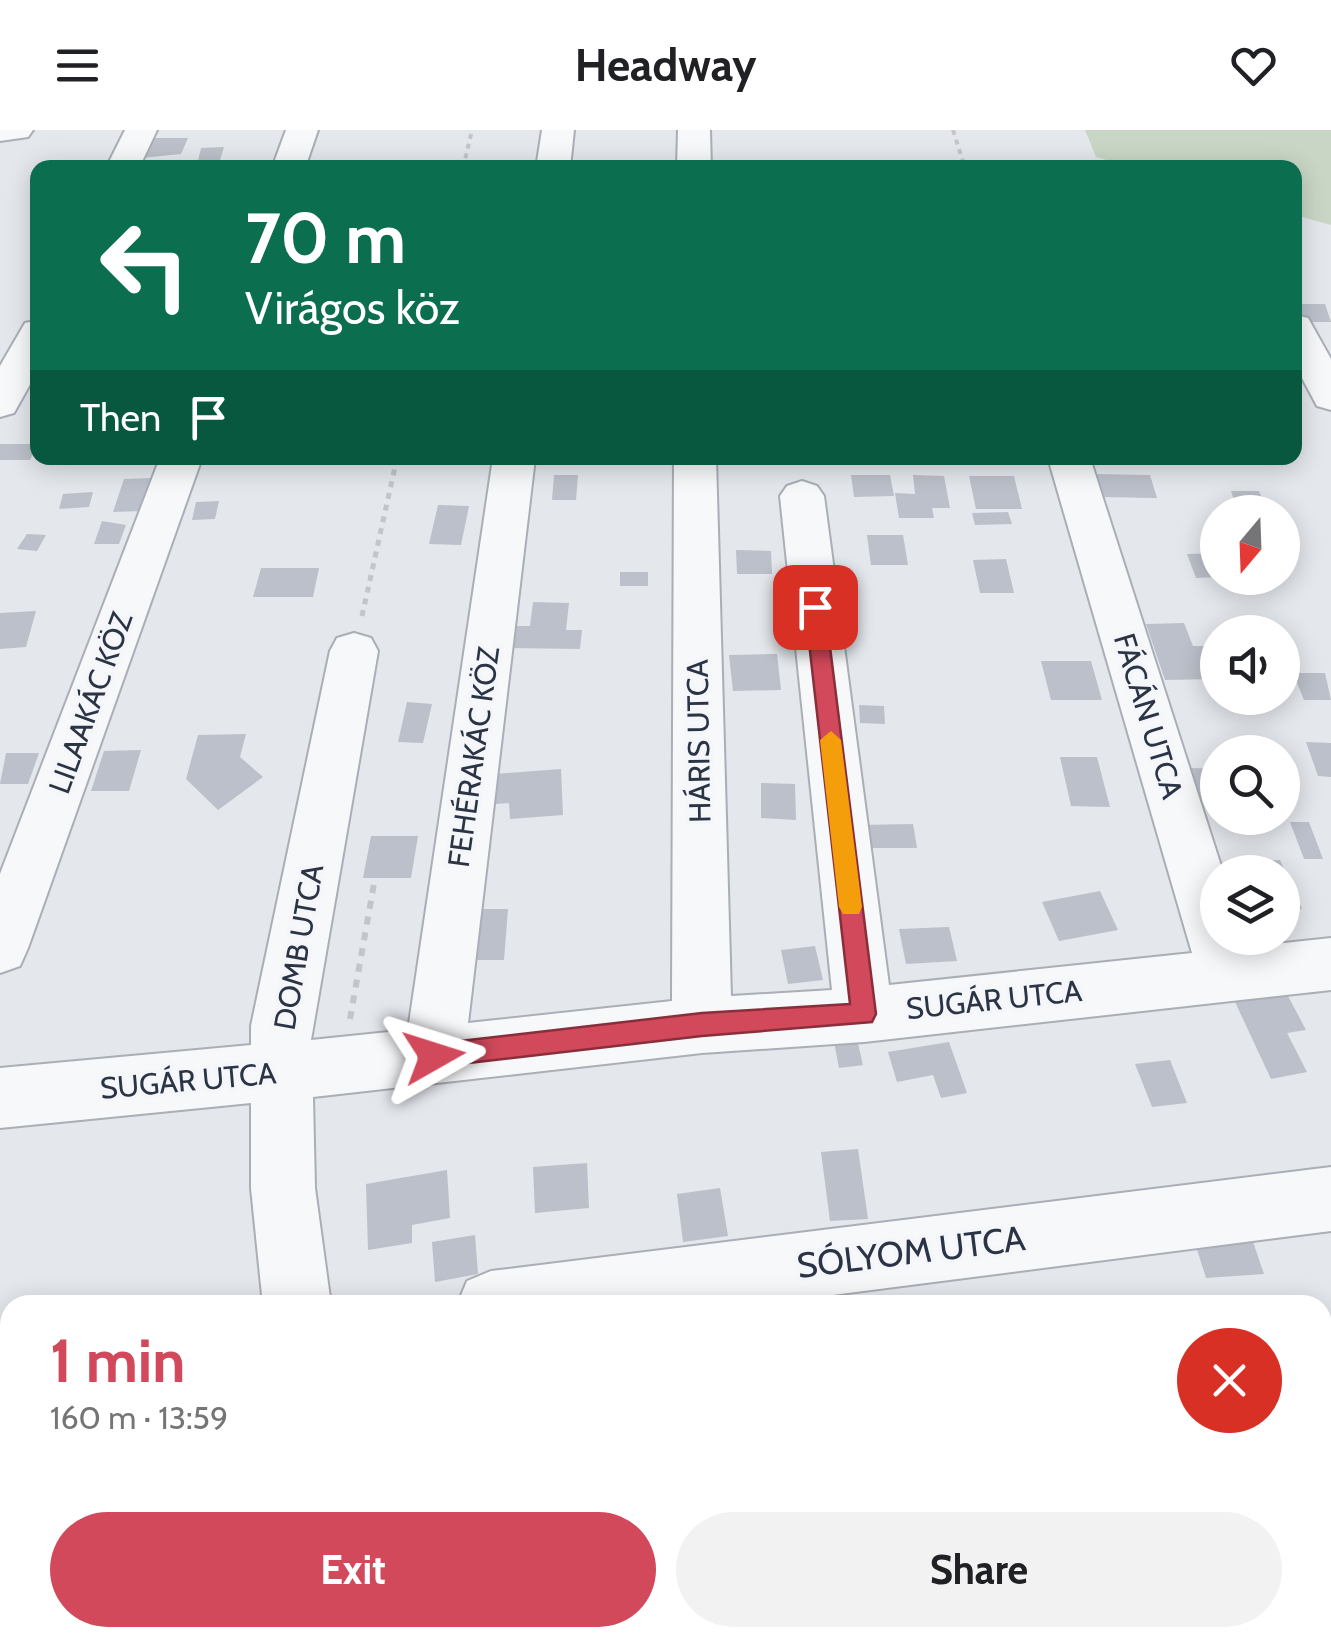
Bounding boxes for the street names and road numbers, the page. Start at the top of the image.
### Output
street label: LILAAKÁC KÖZ [41,607,141,799]
street label: FÁCÁN UTCA [1106,629,1191,804]
street label: FEHÉRAKÁC KÖZ [440,644,507,870]
street label: HÁRIS UTCA [679,658,718,823]
street label: DOMB UTCA [266,861,331,1033]
street label: SUGÁR UTCA [904,972,1084,1027]
street label: SUGÁR UTCA [98,1054,278,1107]
street label: SÓLYOM UTCA [794,1216,1028,1287]

